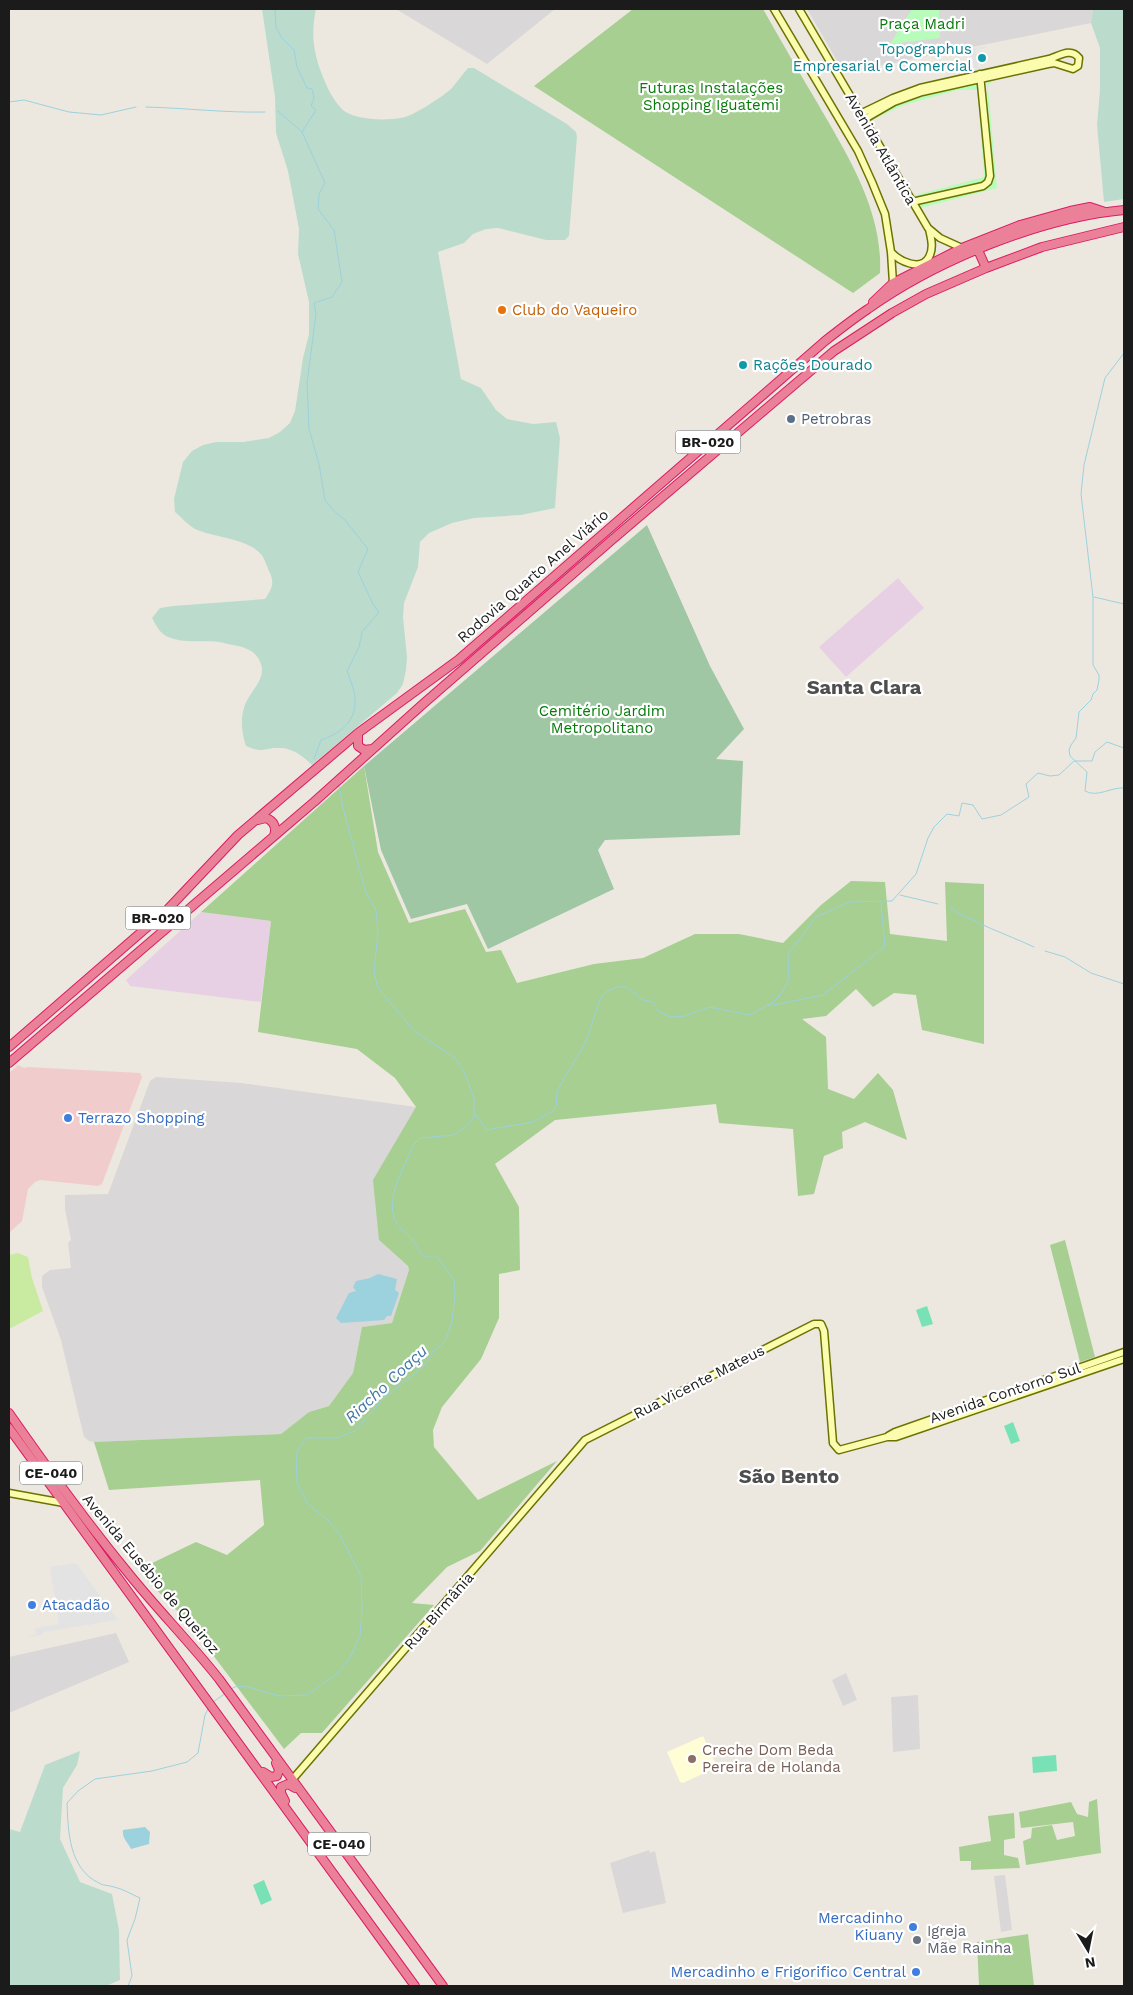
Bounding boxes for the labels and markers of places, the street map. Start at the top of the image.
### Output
place label: Topographus Empresarial e Comercial [793,40,972,75]
marker: Topographus Empresarial e Comercial [976,52,988,64]
place label: Club do Vaqueiro [512,301,637,319]
marker: Club do Vaqueiro [496,304,508,316]
place label: Rações Dourado [753,356,872,374]
marker: Rações Dourado [737,359,749,371]
place label: Petrobras [801,410,871,428]
marker: Petrobras [785,413,797,425]
place label: Terrazo Shopping [78,1109,205,1127]
marker: Terrazo Shopping [62,1112,74,1124]
place label: Atacadão [42,1596,110,1614]
marker: Atacadão [26,1599,38,1611]
place label: Creche Dom Beda Pereira de Holanda [702,1741,841,1776]
marker: Creche Dom Beda Pereira de Holanda [686,1753,698,1765]
place label: Mercadinho Kiuany [818,1909,903,1944]
marker: Mercadinho Kiuany [907,1921,919,1933]
place label: Igreja Mãe Rainha [927,1922,1012,1957]
marker: Igreja Mãe Rainha [911,1934,923,1946]
place label: Mercadinho e Frigorifico Central [670,1963,906,1981]
marker: Mercadinho e Frigorifico Central [910,1966,922,1978]

